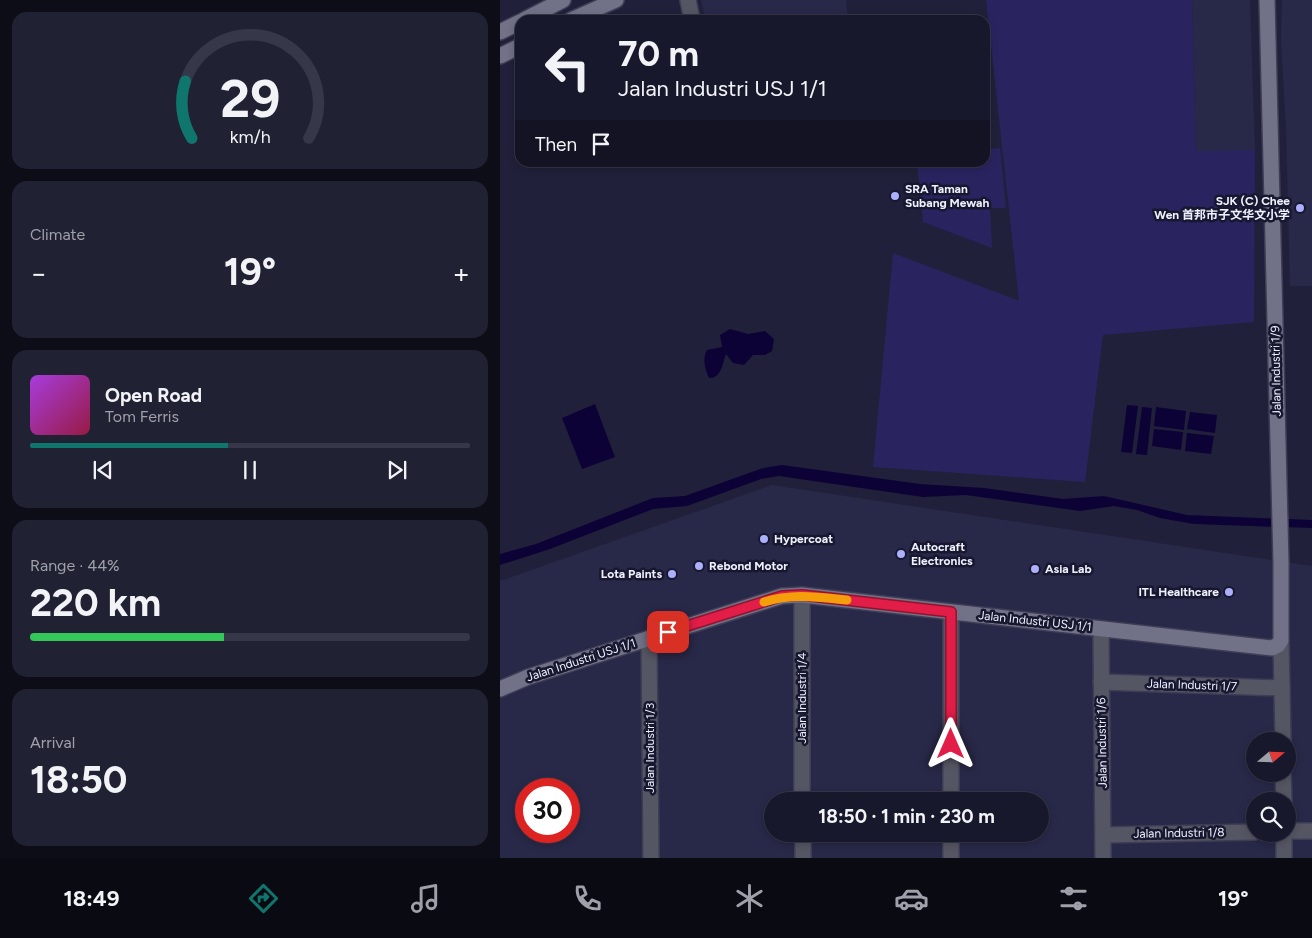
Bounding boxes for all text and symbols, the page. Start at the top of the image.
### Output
text: 70 m [618,33,699,75]
icon: left [535,35,600,100]
text: 29 [220,68,280,130]
text: Jalan Industri USJ 1/1 [618,75,827,102]
text: km/h [230,126,270,147]
icon: arrive [587,130,615,158]
text: Then [535,133,577,156]
place label: SRA Taman Subang Mewah [905,182,989,210]
marker: SRA Taman Subang Mewah [889,190,901,202]
place label: SJK (C) Chee Wen 首邦市子文华文小学 [1154,194,1290,222]
marker: SJK (C) Chee Wen 首邦市子文华文小学 [1294,202,1306,214]
text: Climate [30,225,85,244]
text: 19° [224,249,276,295]
text: − [30,256,47,290]
text: + [453,256,470,290]
street label: Jalan Industri 1/9 [1268,325,1284,416]
text: Open Road [105,384,202,407]
text: Tom Ferris [105,407,179,426]
icon: previous [89,456,117,484]
icon: pause [236,456,264,484]
icon: next [383,456,411,484]
place label: Hypercoat [774,532,833,546]
marker: Hypercoat [758,533,770,545]
place label: Autocraft Electronics [911,540,973,568]
marker: Autocraft Electronics [895,548,907,560]
text: Range · 44% [30,556,120,575]
place label: Rebond Motor [709,559,788,573]
marker: Rebond Motor [693,560,705,572]
place label: Asia Lab [1045,562,1092,576]
marker: Asia Lab [1029,563,1041,575]
place label: Lota Paints [601,567,662,581]
marker: Lota Paints [666,568,678,580]
text: 220 km [30,580,161,626]
place label: ITL Healthcare [1138,585,1219,599]
marker: ITL Healthcare [1223,586,1235,598]
street label: Jalan Industri USJ 1/1 [978,608,1092,634]
pin [647,611,689,653]
icon: arrive [654,618,682,646]
street label: Jalan Industri USJ 1/1 [525,636,637,684]
street label: Jalan Industri 1/4 [795,652,809,744]
street label: Jalan Industri 1/7 [1147,676,1238,694]
street label: Jalan Industri 1/6 [1094,697,1110,788]
street label: Jalan Industri 1/3 [643,703,657,793]
position arrow [924,717,976,769]
north arrow [1246,732,1296,782]
map controls [1246,732,1296,842]
text: Arrival [30,733,75,752]
text: 18:50 [30,757,127,803]
speed limit sign: 30 [515,778,580,843]
button: search [1246,792,1296,842]
text: 18:50 · 1 min · 230 m [818,805,995,828]
street label: Jalan Industri 1/8 [1133,825,1225,841]
icon: directions [246,881,281,916]
icon: music [408,881,443,916]
icon: phone [570,881,605,916]
icon: climate [732,881,767,916]
icon: car [894,881,929,916]
icon: filters [1056,881,1091,916]
text: 18:49 [63,885,120,912]
text: 19° [1218,885,1248,912]

